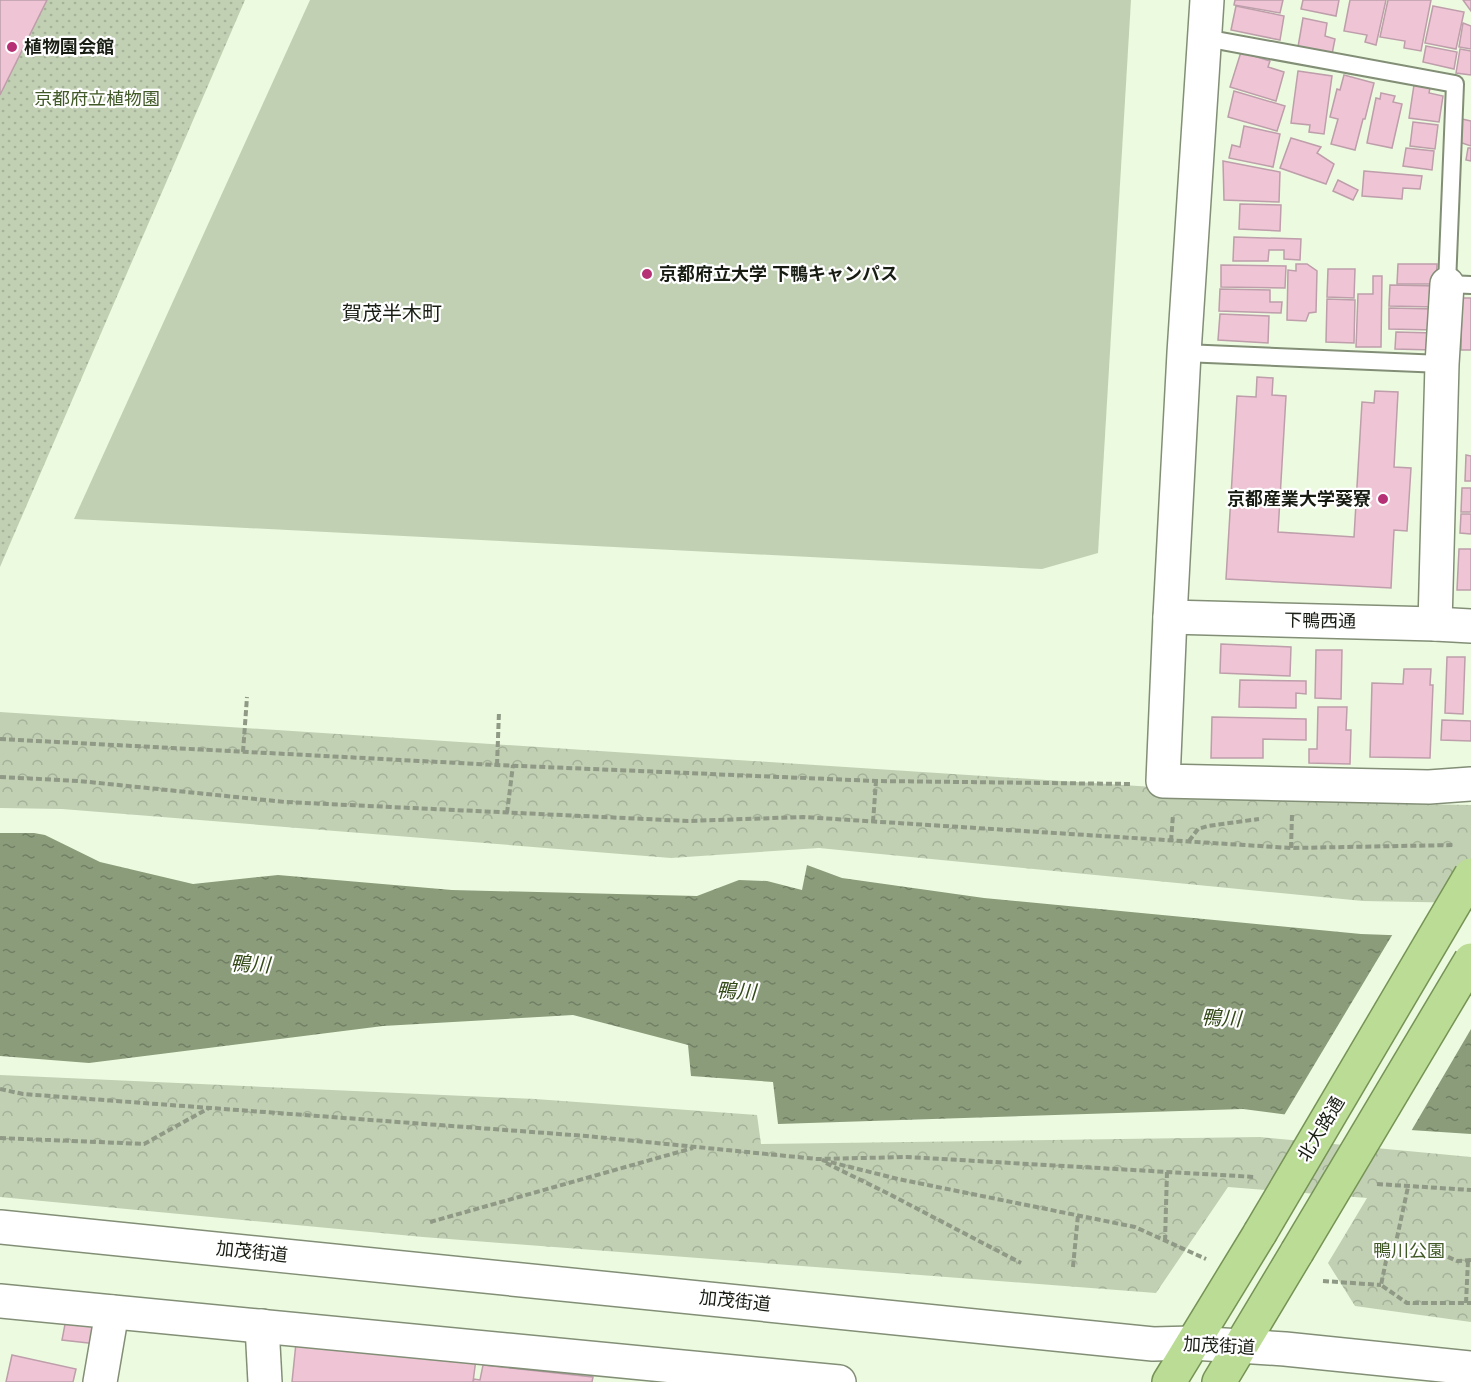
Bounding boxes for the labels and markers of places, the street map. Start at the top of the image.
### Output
place label: 植物園会館 [24,36,114,58]
marker: 植物園会館 [5,40,19,54]
place label: 京都府立大学 下鴨キャンパス [659,263,898,285]
marker: 京都府立大学 下鴨キャンパス [640,267,654,281]
place label: 京都産業大学葵寮 [1227,488,1371,510]
marker: 京都産業大学葵寮 [1376,492,1390,506]

